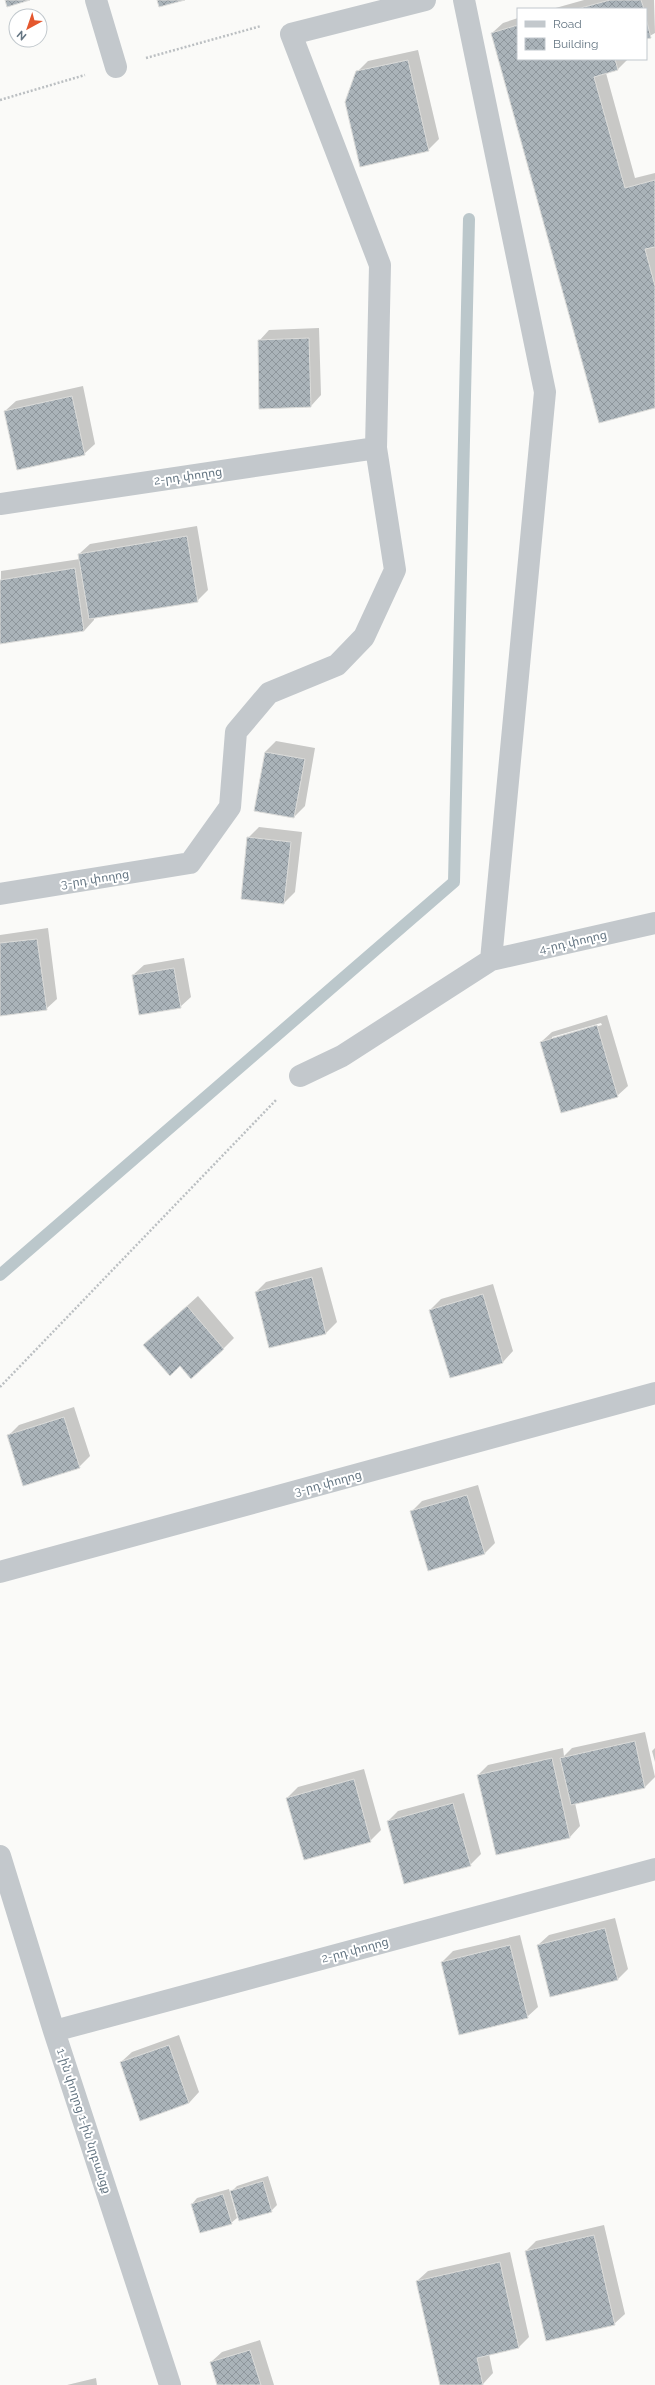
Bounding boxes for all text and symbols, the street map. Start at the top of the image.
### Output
north arrow [8,8,48,48]
legend [517,8,647,60]
text: Road [553,17,582,31]
text: N [14,28,29,43]
text: Building [553,37,599,51]
street label: 2-րդ փողոց [153,464,223,488]
street label: 3-րդ փողոց [60,867,130,891]
street label: 4-րդ փողոց [538,927,608,957]
street label: 3-րդ փողոց [293,1467,363,1499]
street label: 2-րդ փողոց [320,1934,390,1966]
street label: 1-ին փողոց 1-ին նրբանցք [54,2047,114,2195]

